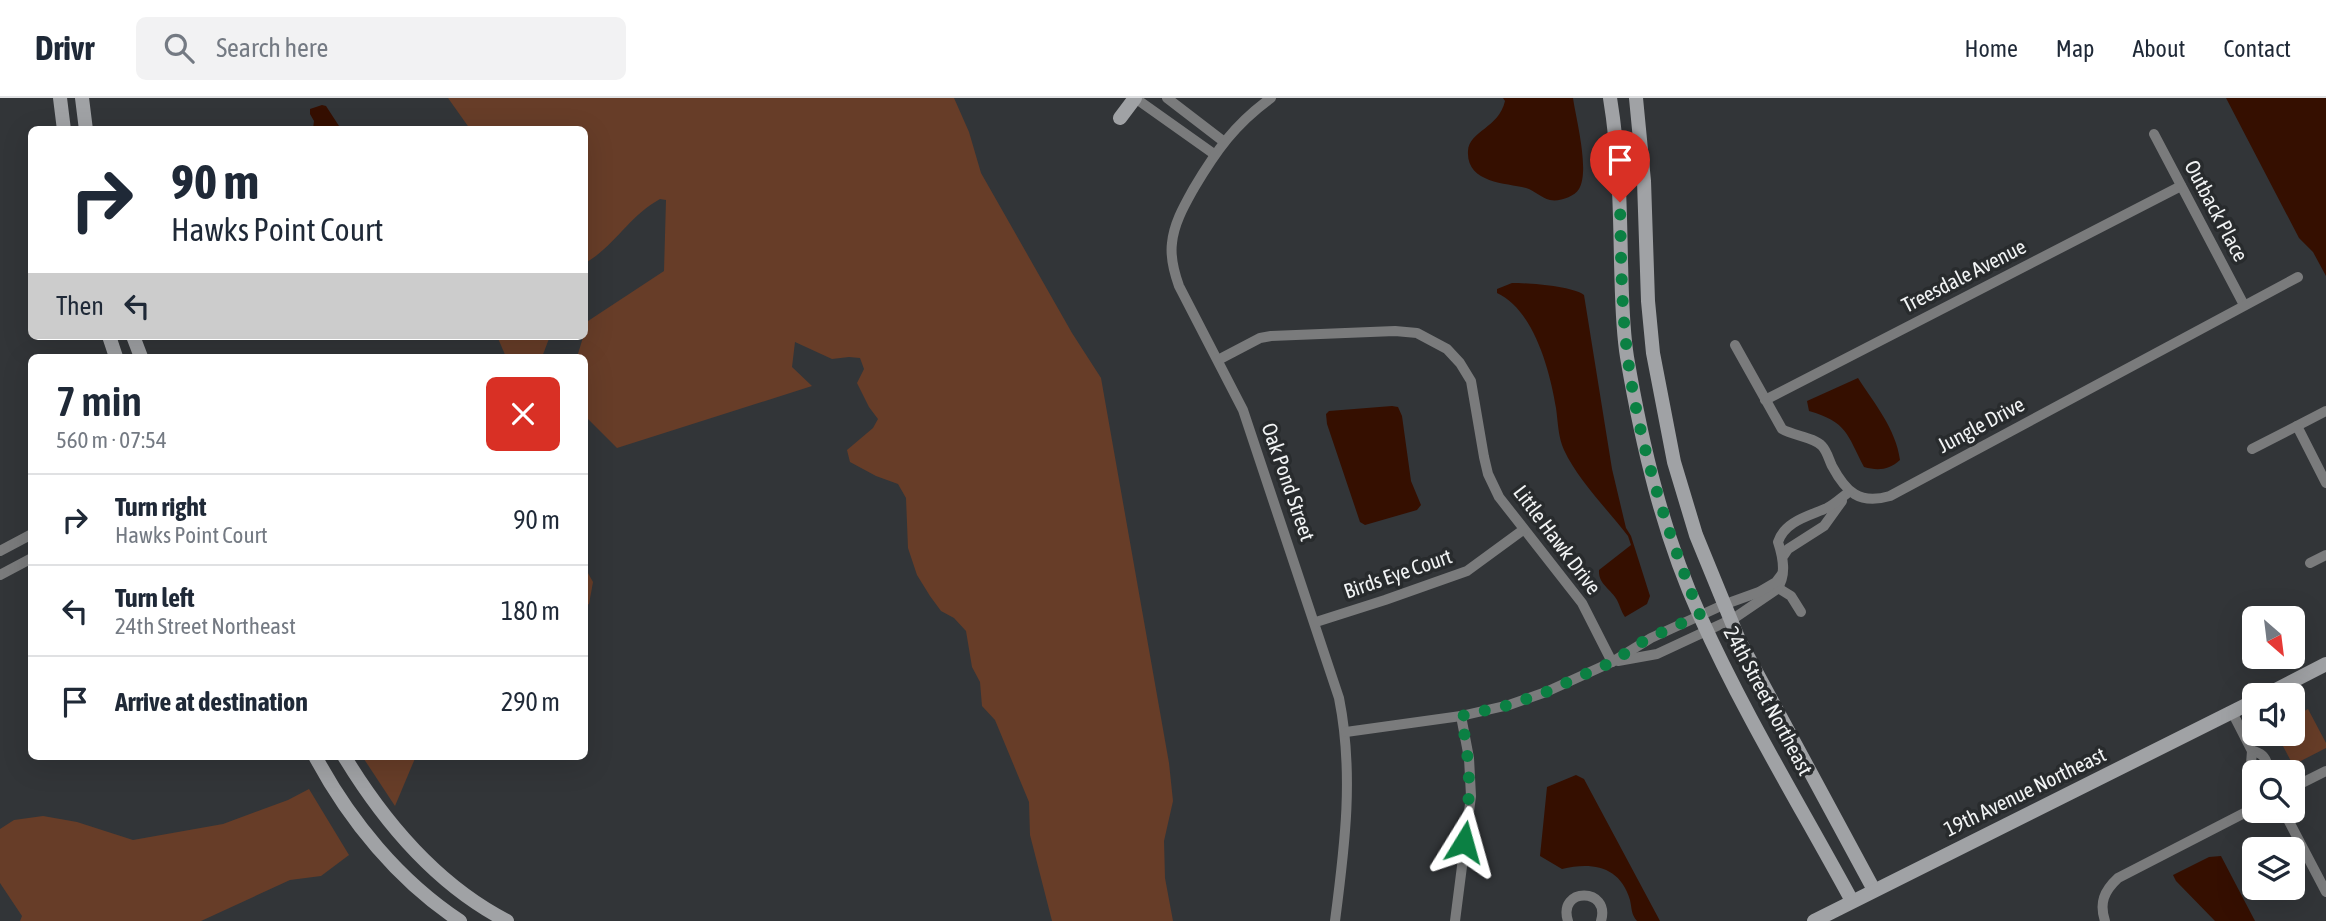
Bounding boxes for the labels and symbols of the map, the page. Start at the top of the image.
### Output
pin [1590,130,1650,202]
street label: Outback Place [2180,156,2254,265]
street label: Treesdale Avenue [1897,234,2030,317]
street label: Jungle Drive [1933,391,2028,457]
street label: Oak Pond Street [1258,420,1320,544]
street label: Little Hawk Drive [1509,480,1607,599]
street label: Birds Eye Court [1341,543,1455,603]
north arrow [2242,606,2305,668]
street label: 24th Street Northeast [1720,622,1818,779]
street label: 19th Avenue Northeast [1940,741,2109,841]
position arrow [1427,805,1501,879]

